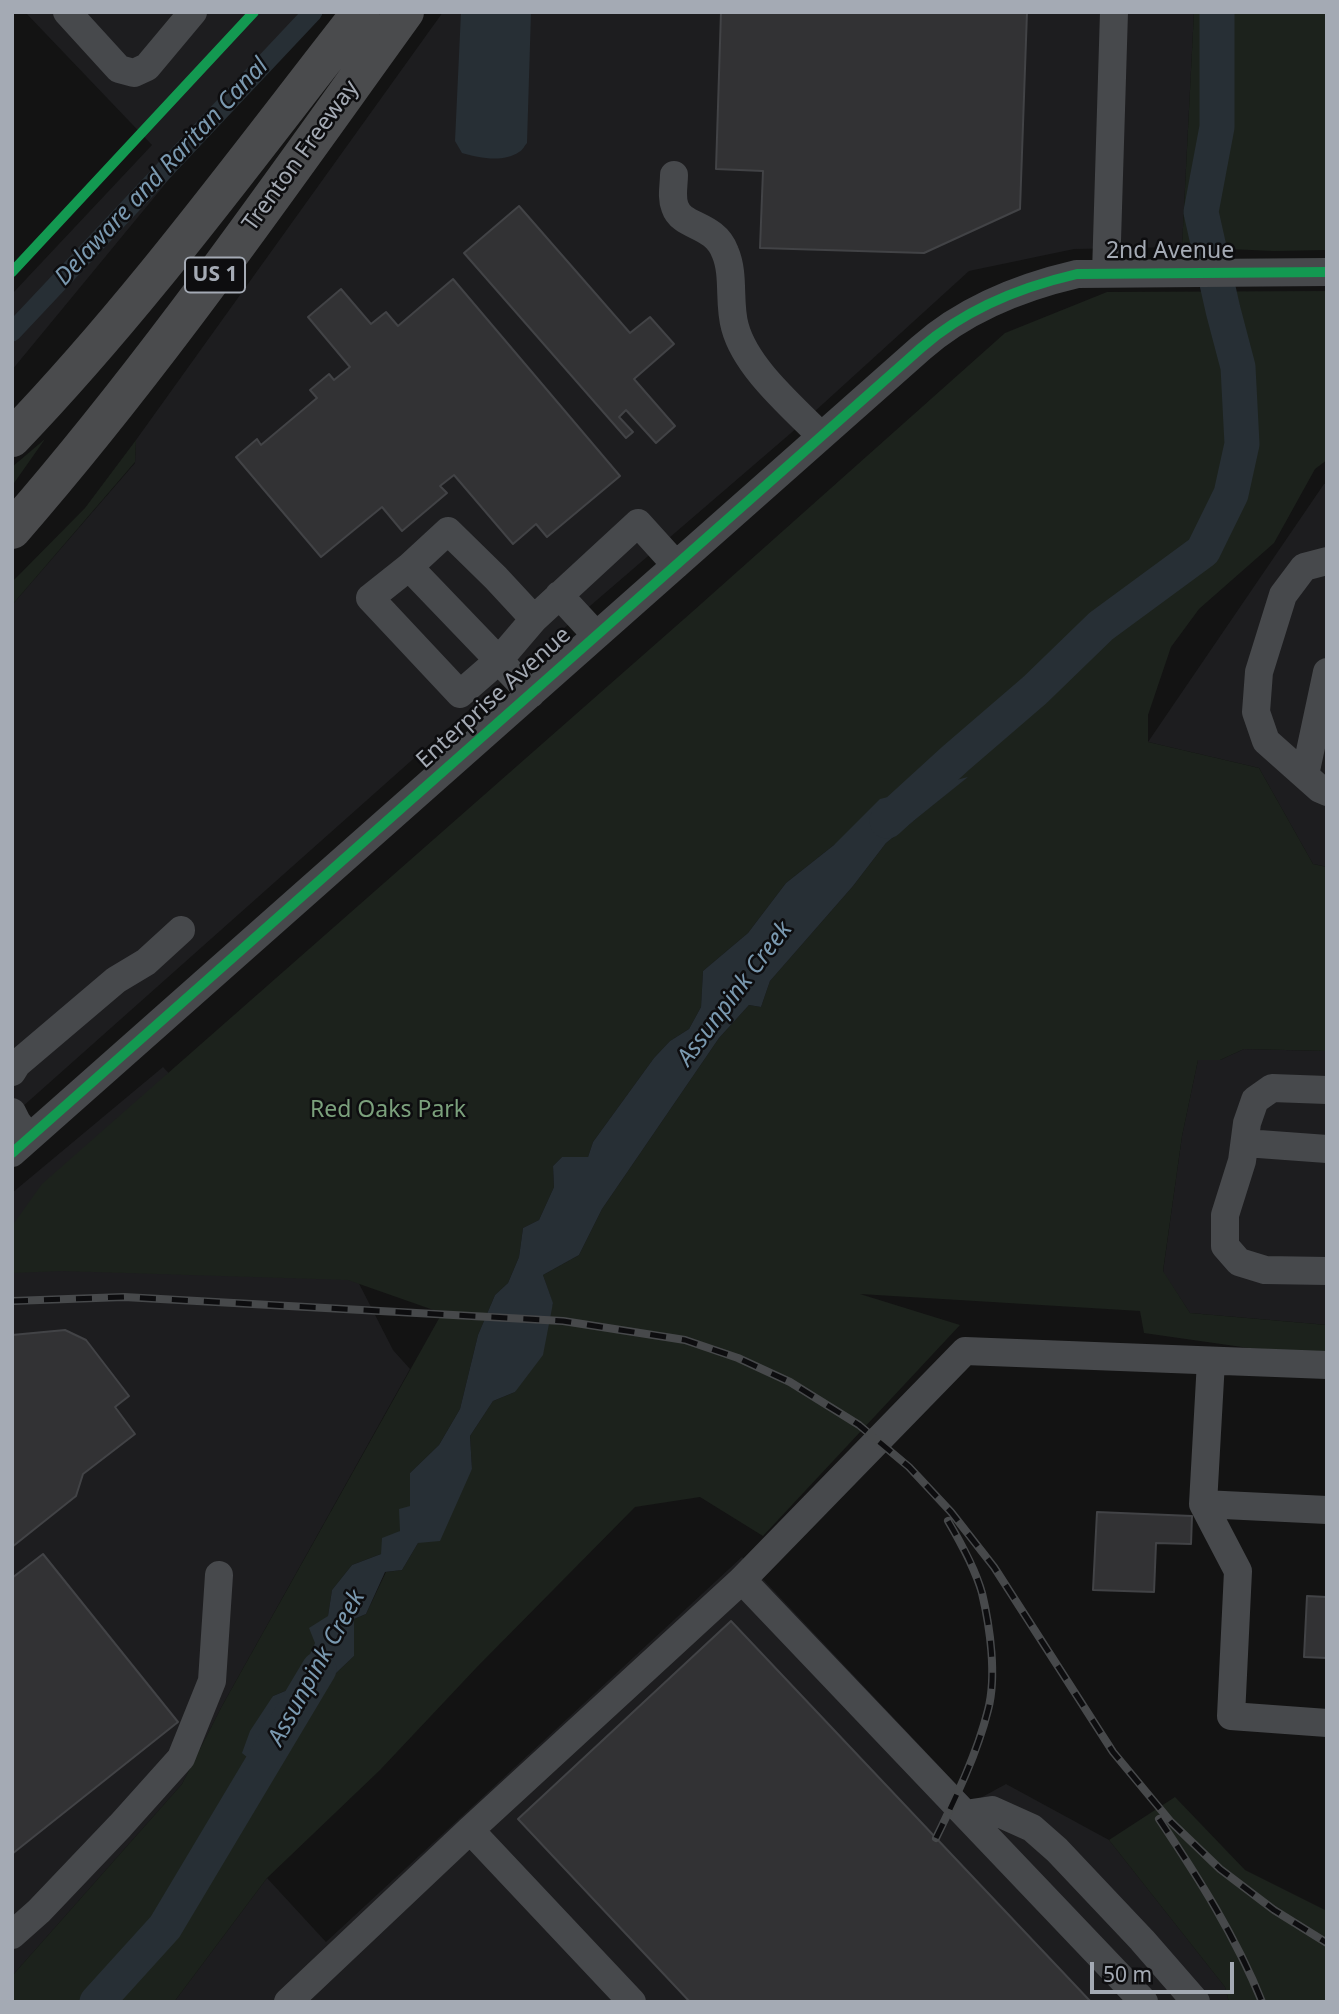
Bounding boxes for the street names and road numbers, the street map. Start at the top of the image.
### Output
street label: Trenton Freeway [237,75,365,237]
street label: 2nd Avenue [1106,237,1234,265]
road number: US 1 [185,258,245,292]
street label: Enterprise Avenue [411,621,577,775]

